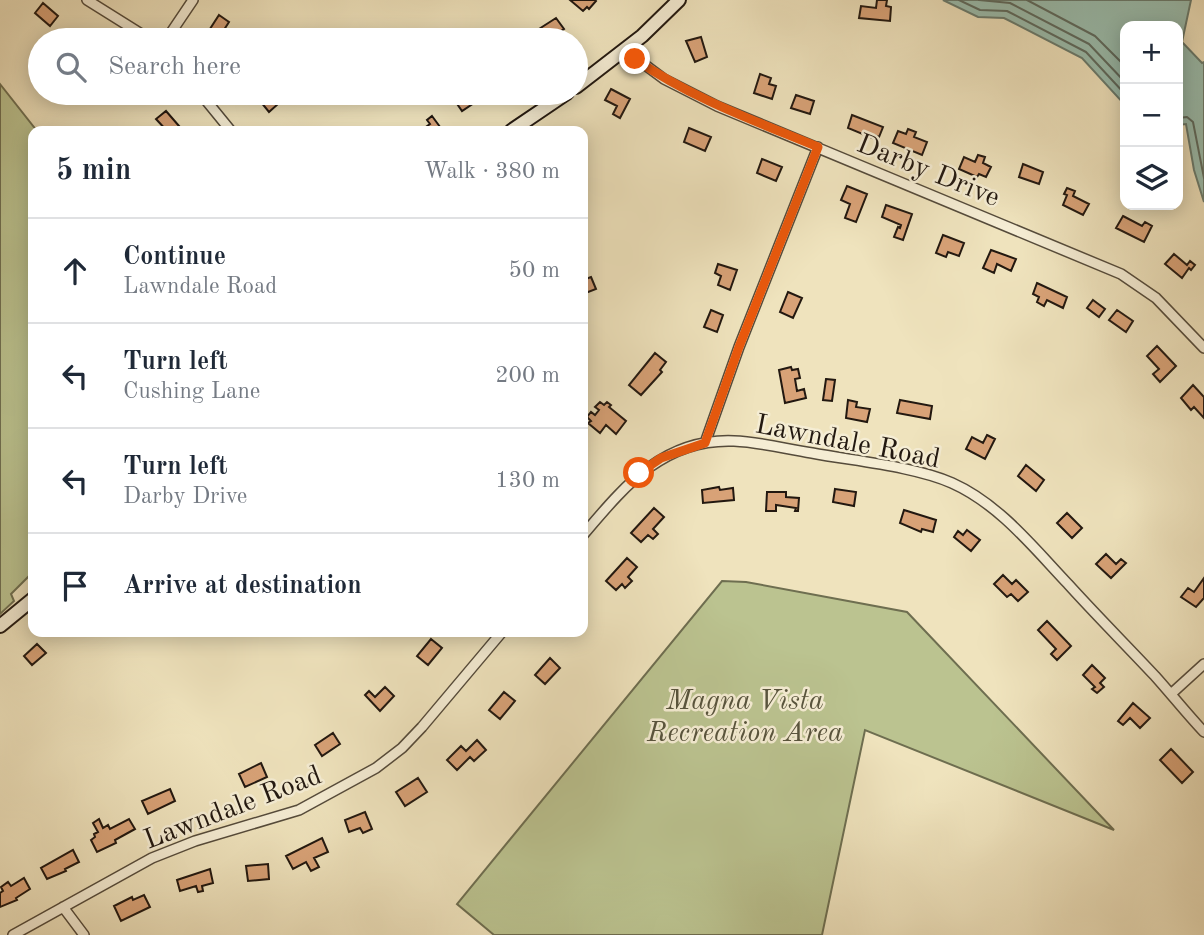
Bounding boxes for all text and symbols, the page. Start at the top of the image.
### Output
map controls [1120,21,1183,210]
button: + [1120,21,1183,84]
search box [28,28,588,105]
route end [619,43,650,74]
icon: search [52,48,90,86]
text: Search here [108,54,241,80]
button: − [1120,84,1183,147]
street label: Darby Drive [852,130,1003,213]
button: layers [1120,147,1183,210]
text: 5 min [56,156,131,186]
text: Walk · 380 m [424,160,560,183]
text: Continue [123,244,226,270]
icon: ahead [56,252,94,290]
text: 50 m [509,259,560,282]
text: Lawndale Road [123,275,277,298]
text: Turn left [123,349,228,375]
icon: left [56,357,94,395]
text: 200 m [495,364,560,387]
text: Cushing Lane [123,380,260,403]
street label: Lawndale Road [753,411,942,475]
text: Turn left [123,454,228,480]
route start [623,457,654,488]
icon: left [56,462,94,500]
text: 130 m [495,469,560,492]
text: Darby Drive [123,485,247,508]
icon: arrive [56,567,94,605]
text: Arrive at destination [123,573,362,599]
park label: Magna Vista Recreation Area [646,688,843,748]
street label: Lawndale Road [140,762,326,856]

